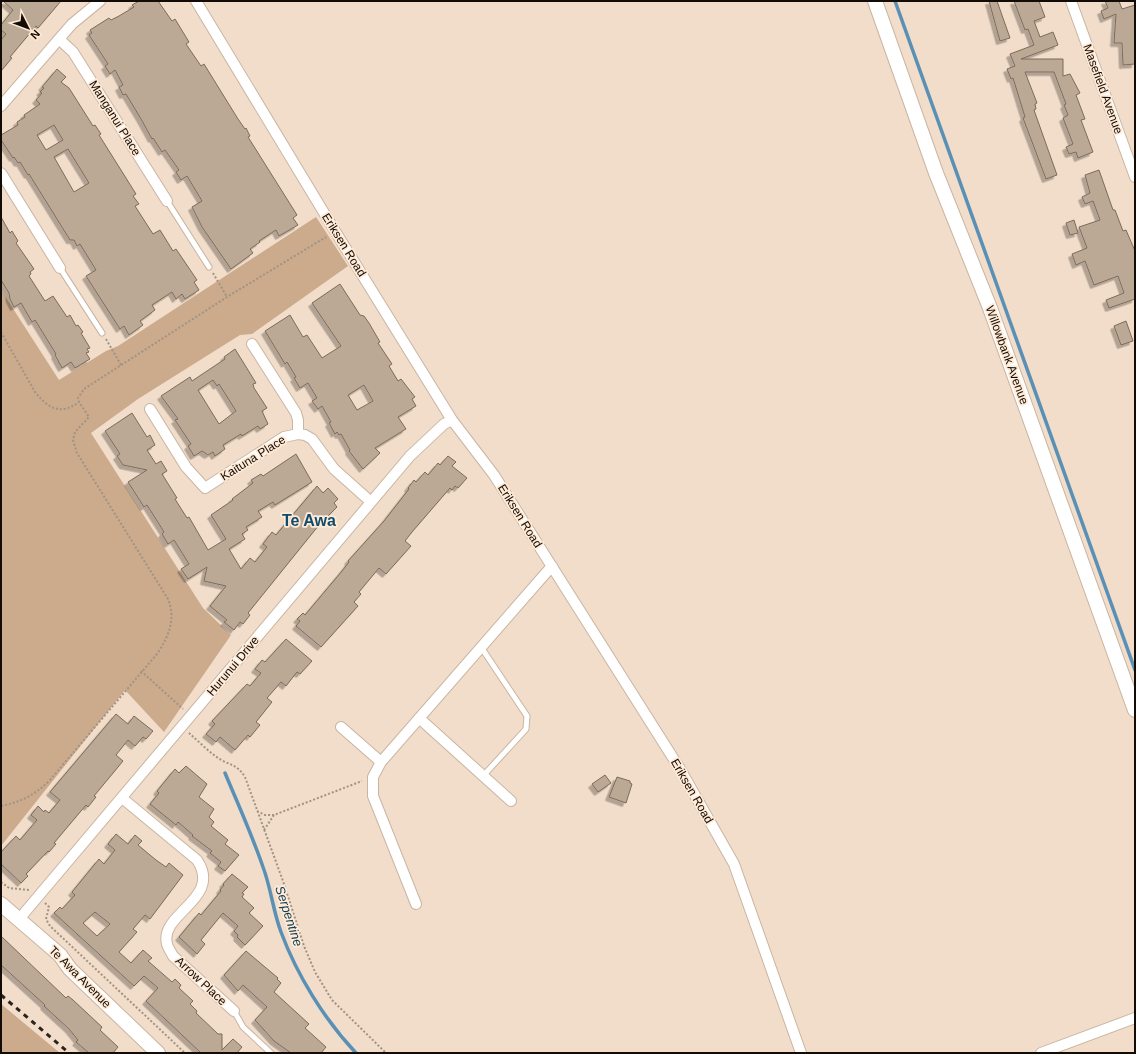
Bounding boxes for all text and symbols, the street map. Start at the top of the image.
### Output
north arrow [8,8,48,48]
text: N [28,28,43,42]
street label: Masefield Avenue [1080,42,1126,136]
street label: Manganui Place [86,78,144,158]
street label: Eriksen Road [319,211,369,279]
street label: Willowbank Avenue [983,304,1031,406]
street label: Kaituna Place [218,432,288,484]
street label: Eriksen Road [495,482,545,550]
district label: Te Awa [282,512,336,529]
street label: Hurunui Drive [204,633,262,699]
street label: Eriksen Road [668,756,716,826]
water label: Serpentine [272,884,306,948]
street label: Te Awa Avenue [46,943,114,1011]
street label: Arrow Place [173,954,230,1008]

